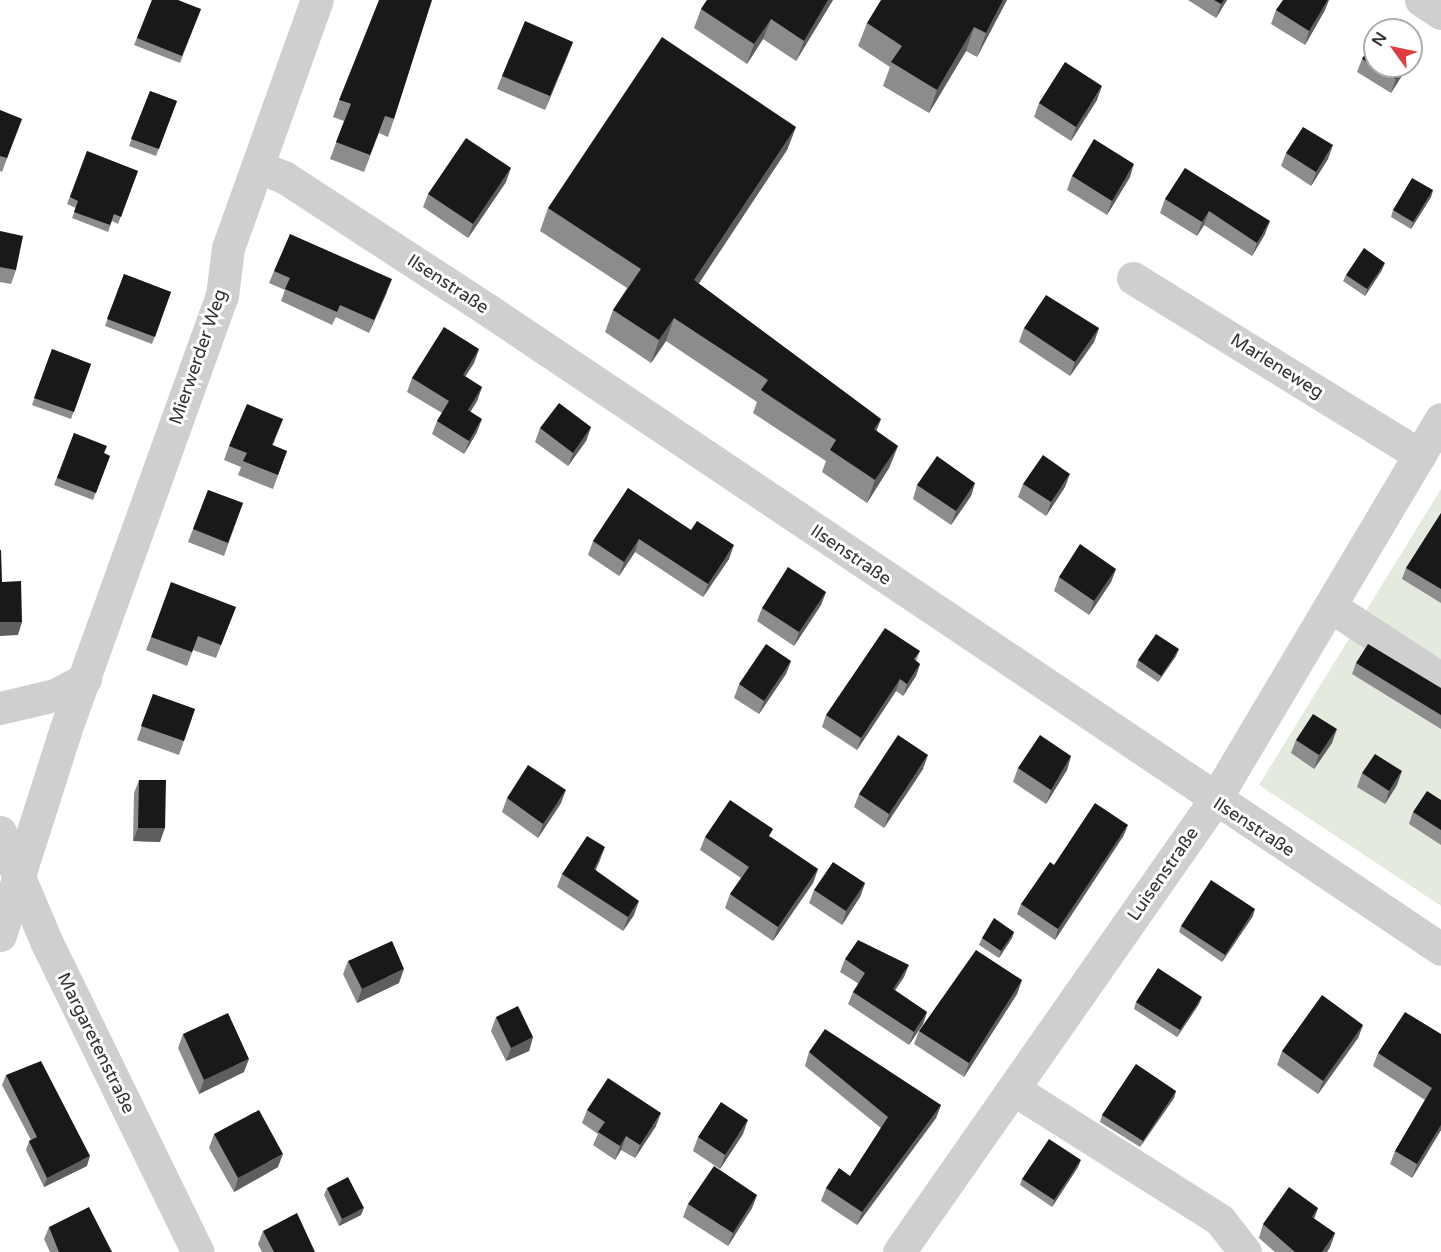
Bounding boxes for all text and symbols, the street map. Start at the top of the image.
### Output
north arrow [1363,18,1423,78]
text: N [1368,28,1391,50]
street label: Ilsenstraße [403,250,493,318]
street label: Mierwerder Weg [165,286,231,428]
street label: Marleneweg [1226,329,1328,403]
street label: Ilsenstraße [806,520,896,590]
street label: Ilsenstraße [1209,793,1299,861]
street label: Luisenstraße [1123,823,1203,925]
street label: Margaretenstraße [53,969,139,1117]

